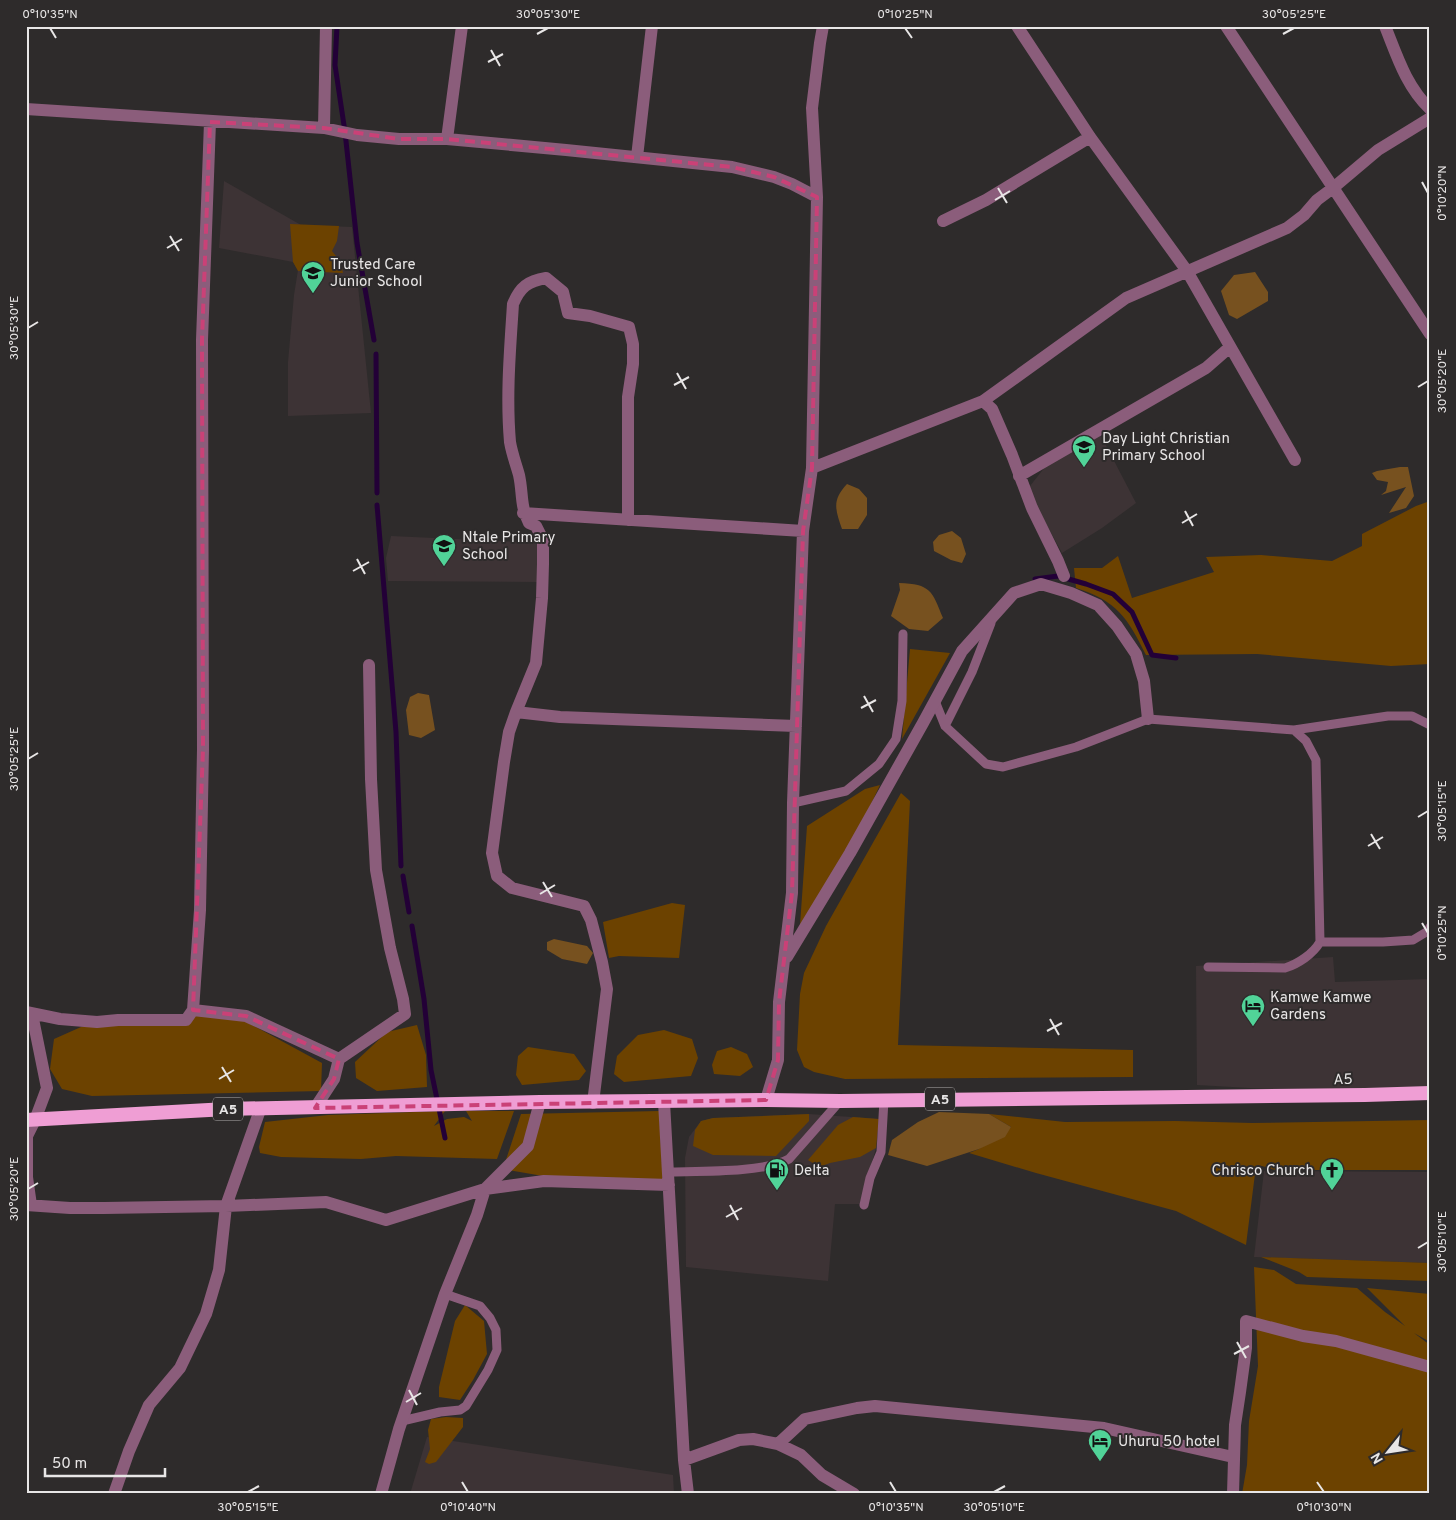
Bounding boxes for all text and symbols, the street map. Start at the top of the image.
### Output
text: 0°10'35"N [22,7,78,23]
text: 30°05'30"E [516,7,580,23]
text: 0°10'25"N [877,7,933,23]
text: 30°05'25"E [1262,7,1326,23]
text: 0°10'20"N [1435,165,1451,221]
place label: Trusted Care Junior School [330,256,422,292]
school or university icon: Trusted Care Junior School [300,260,326,294]
text: 30°05'30"E [7,296,23,360]
text: 30°05'20"E [1435,349,1451,413]
place label: Day Light Christian Primary School [1102,430,1230,466]
school or university icon: Day Light Christian Primary School [1071,434,1097,468]
place label: Ntale Primary School [462,529,555,565]
school or university icon: Ntale Primary School [431,533,457,567]
text: 30°05'25"E [7,727,23,791]
text: 30°05'15"E [1435,780,1451,842]
text: 0°10'25"N [1435,905,1451,961]
place label: Kamwe Kamwe Gardens [1270,989,1371,1025]
hotel icon: Kamwe Kamwe Gardens [1240,993,1266,1027]
street label: A5 [1333,1071,1353,1090]
road number: A5 [925,1088,955,1110]
road number: A5 [213,1098,243,1120]
text: 30°05'20"E [7,1157,23,1221]
fuel station icon: Delta [764,1157,790,1191]
church icon: Chrisco Church [1319,1157,1345,1191]
place label: Delta [794,1162,830,1181]
place label: Chrisco Church [1212,1162,1314,1181]
text: 30°05'10"E [1435,1211,1451,1273]
hotel icon: Uhuru 50 hotel [1087,1428,1113,1462]
north arrow [1364,1428,1414,1478]
place label: Uhuru 50 hotel [1118,1433,1220,1452]
scale bar [45,1445,165,1477]
text: N [1368,1449,1388,1466]
text: 50 m [52,1455,87,1474]
text: 30°05'15"E [217,1500,279,1516]
text: 0°10'40"N [440,1500,496,1516]
text: 0°10'35"N [868,1500,924,1516]
text: 30°05'10"E [963,1500,1025,1516]
text: 0°10'30"N [1296,1500,1352,1516]

